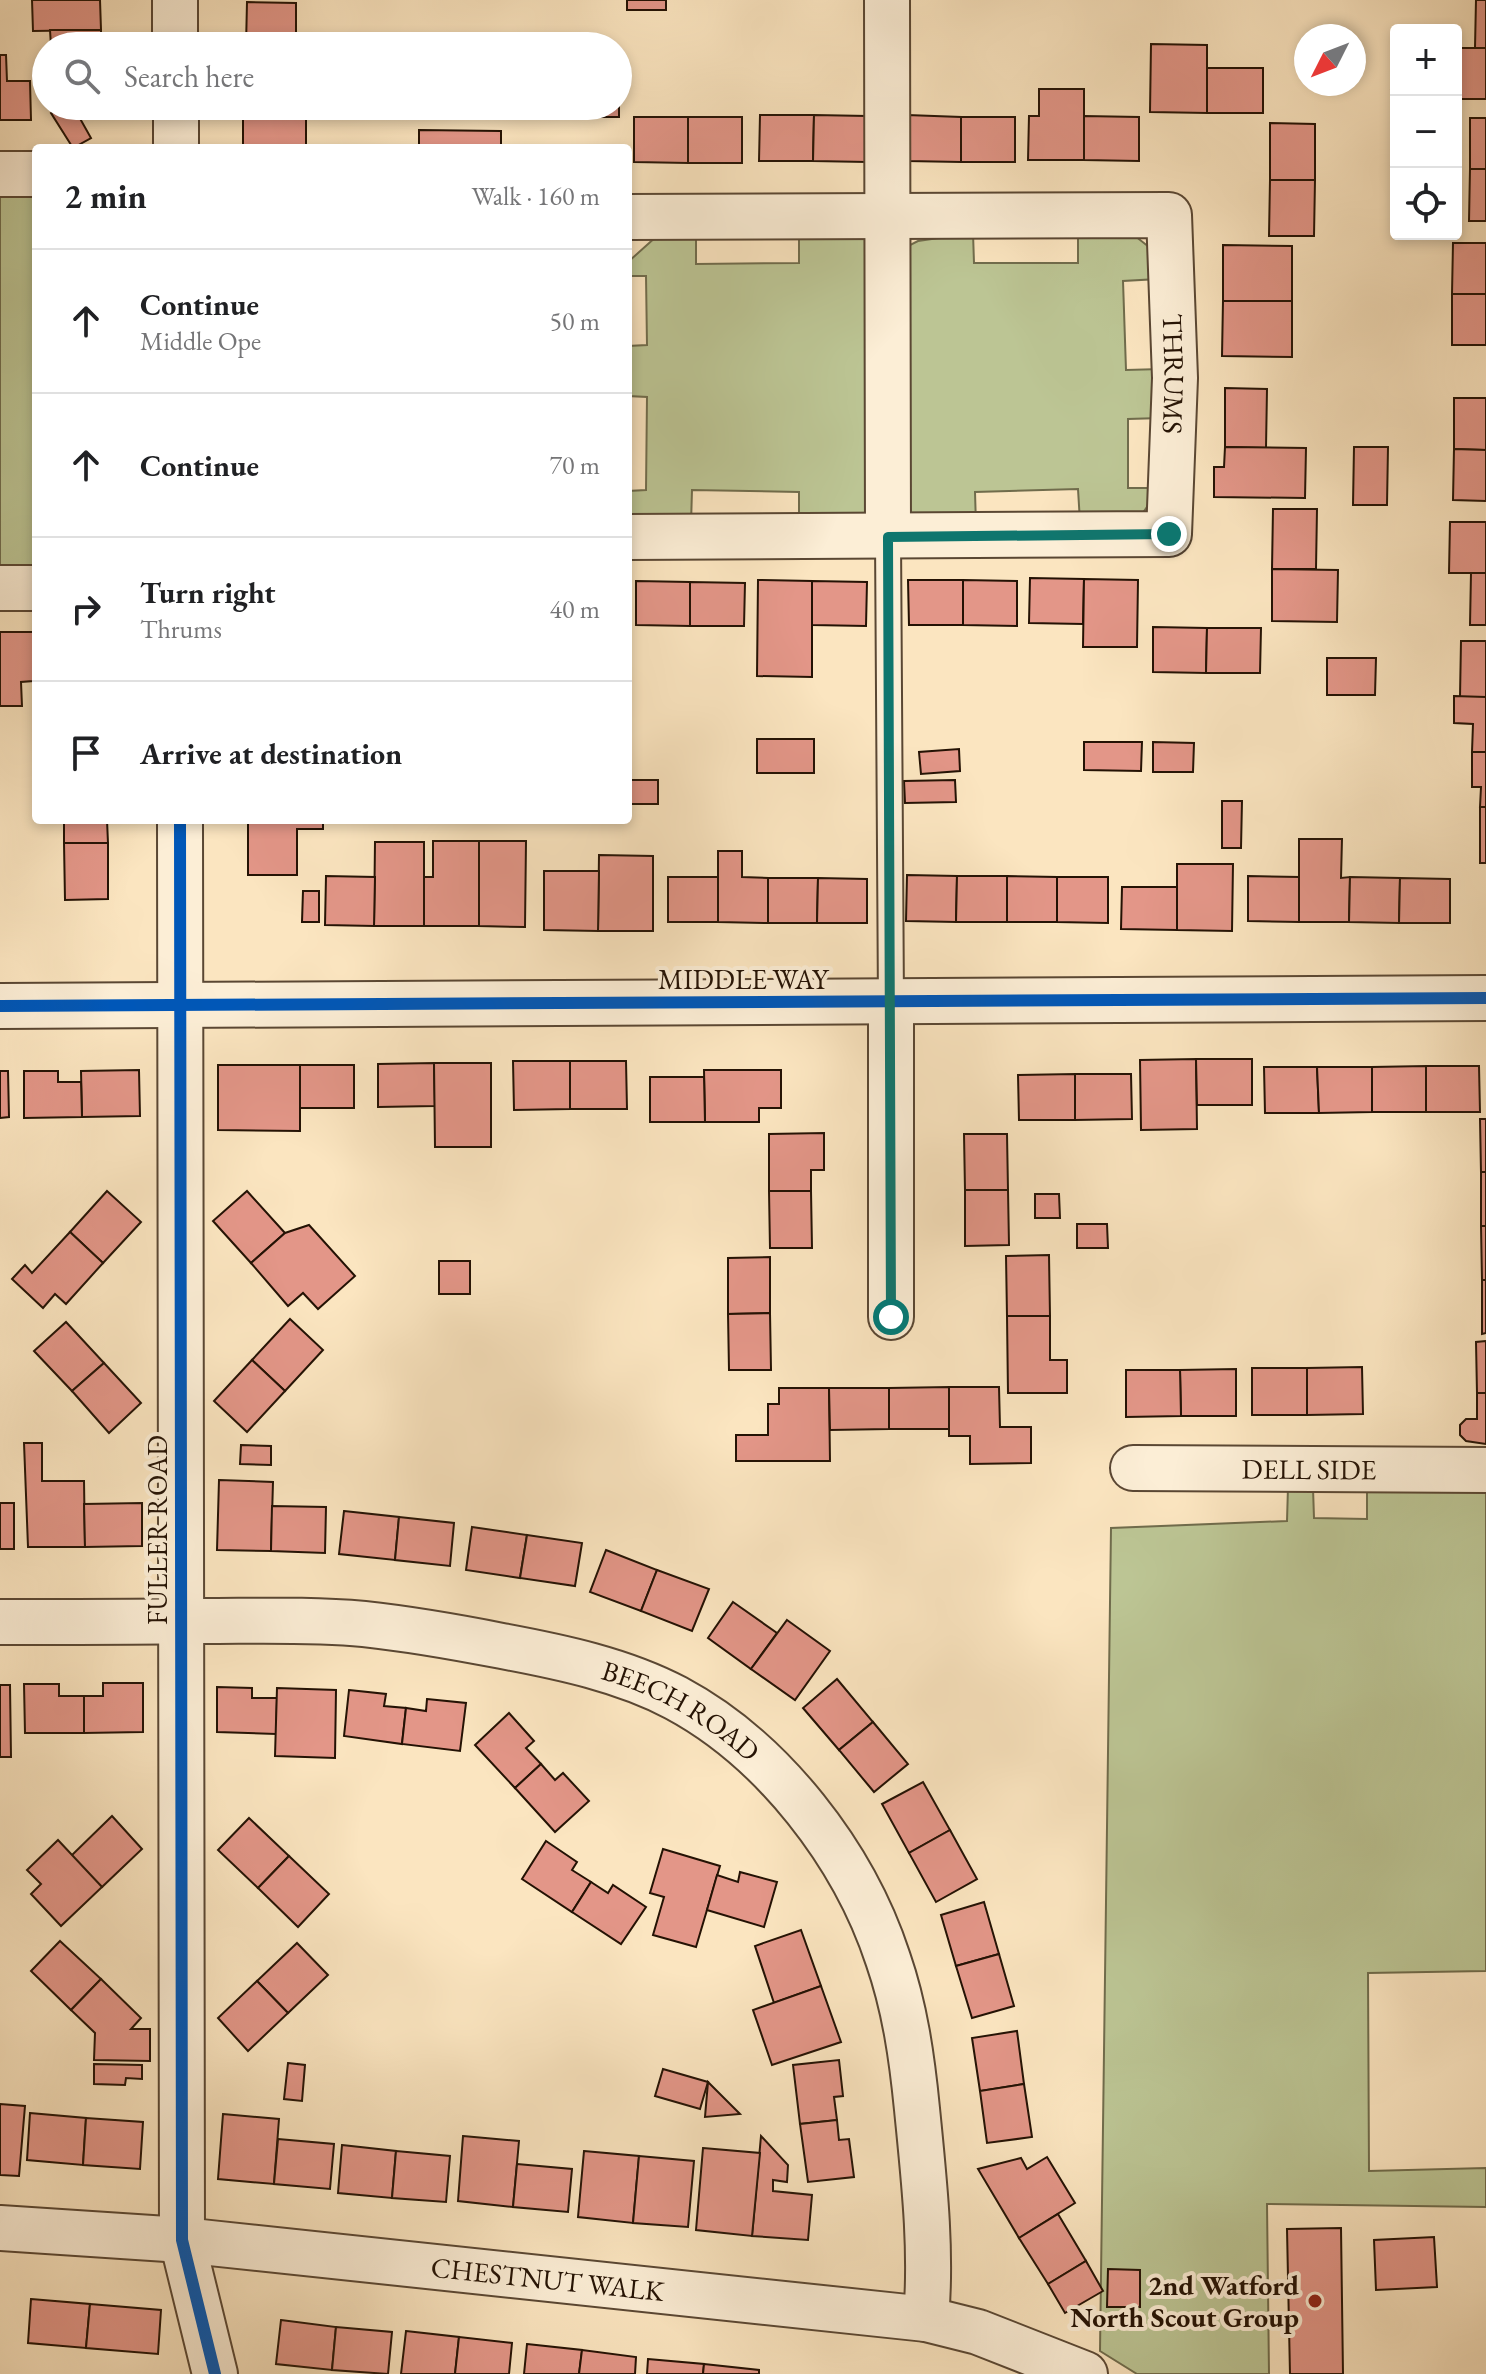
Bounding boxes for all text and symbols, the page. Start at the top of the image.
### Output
north arrow [1294,24,1366,96]
map controls [1390,24,1462,240]
button: + [1390,24,1462,96]
search box [32,32,632,120]
icon: search [60,54,104,98]
text: Search here [124,57,254,96]
button: − [1390,96,1462,168]
button: locate [1390,168,1462,240]
text: 2 min [64,174,147,218]
text: Walk · 160 m [472,179,600,213]
text: Continue [140,285,259,324]
icon: ahead [64,299,108,343]
text: 50 m [550,304,600,338]
street label: THRUMS [1155,313,1193,435]
text: Middle Ope [140,324,261,358]
icon: ahead [64,443,108,487]
text: Continue [140,446,259,485]
text: 70 m [550,448,600,482]
route end [1151,516,1187,552]
text: Turn right [140,573,276,612]
icon: right [64,587,108,631]
text: 40 m [550,592,600,626]
text: Thrums [140,612,222,646]
icon: arrive [64,731,108,775]
text: Arrive at destination [140,734,402,773]
street label: MIDDLE WAY [658,961,830,997]
route start [873,1299,909,1335]
street label: FULLER ROAD [139,1435,175,1625]
street label: DELL SIDE [1242,1451,1377,1487]
street label: BEECH ROAD [598,1652,768,1769]
street label: CHESTNUT WALK [429,2249,667,2309]
place label: 2nd Watford North Scout Group [1070,2267,1300,2335]
marker: 2nd Watford North Scout Group [1306,2292,1324,2310]

